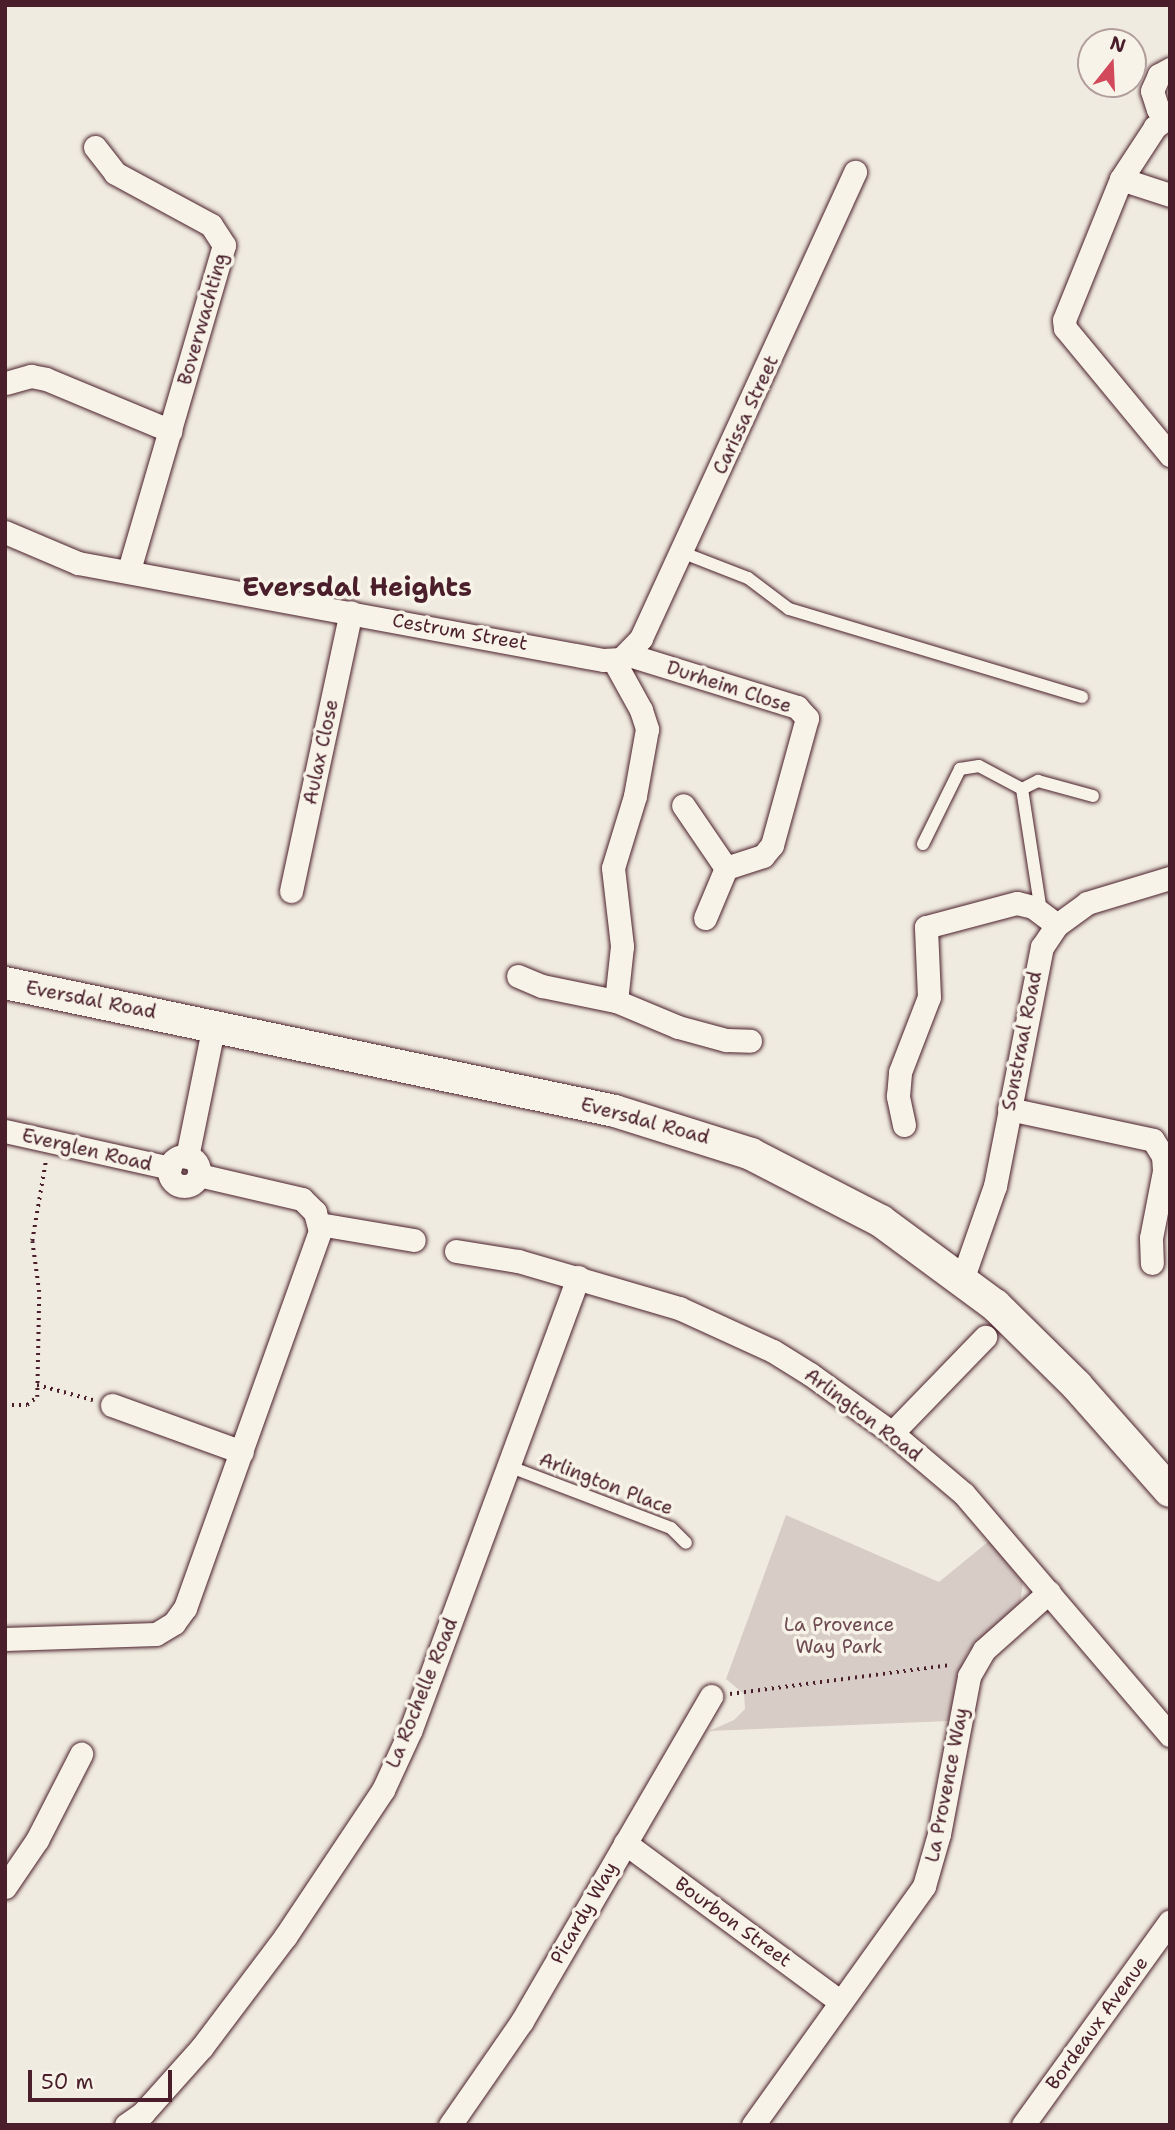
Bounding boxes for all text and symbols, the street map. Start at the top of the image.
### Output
north arrow [1077,28,1147,98]
text: N [1107,30,1129,59]
street label: Boverwachting [173,250,233,388]
street label: Carissa Street [709,352,783,478]
district label: Eversdal Heights [242,571,472,603]
street label: Cestrum Street [391,609,529,655]
street label: Durheim Close [664,656,794,718]
street label: Aulax Close [299,697,343,807]
street label: Sonstraal Road [997,969,1047,1113]
street label: Eversdal Road [24,976,158,1024]
street label: Eversdal Road [578,1093,712,1149]
street label: Everglen Road [20,1124,154,1176]
street label: Arlington Road [800,1364,926,1466]
street label: Arlington Place [536,1448,676,1520]
street label: La Rochelle Road [381,1614,463,1772]
park label: La Provence Way Park [784,1614,894,1658]
street label: La Provence Way [921,1706,973,1864]
street label: Picardy Way [546,1858,622,1968]
street label: Bourbon Street [670,1872,796,1972]
street label: Bordeaux Avenue [1041,1952,1153,2094]
scale bar [32,2056,175,2100]
text: 50 m [41,2068,94,2096]

